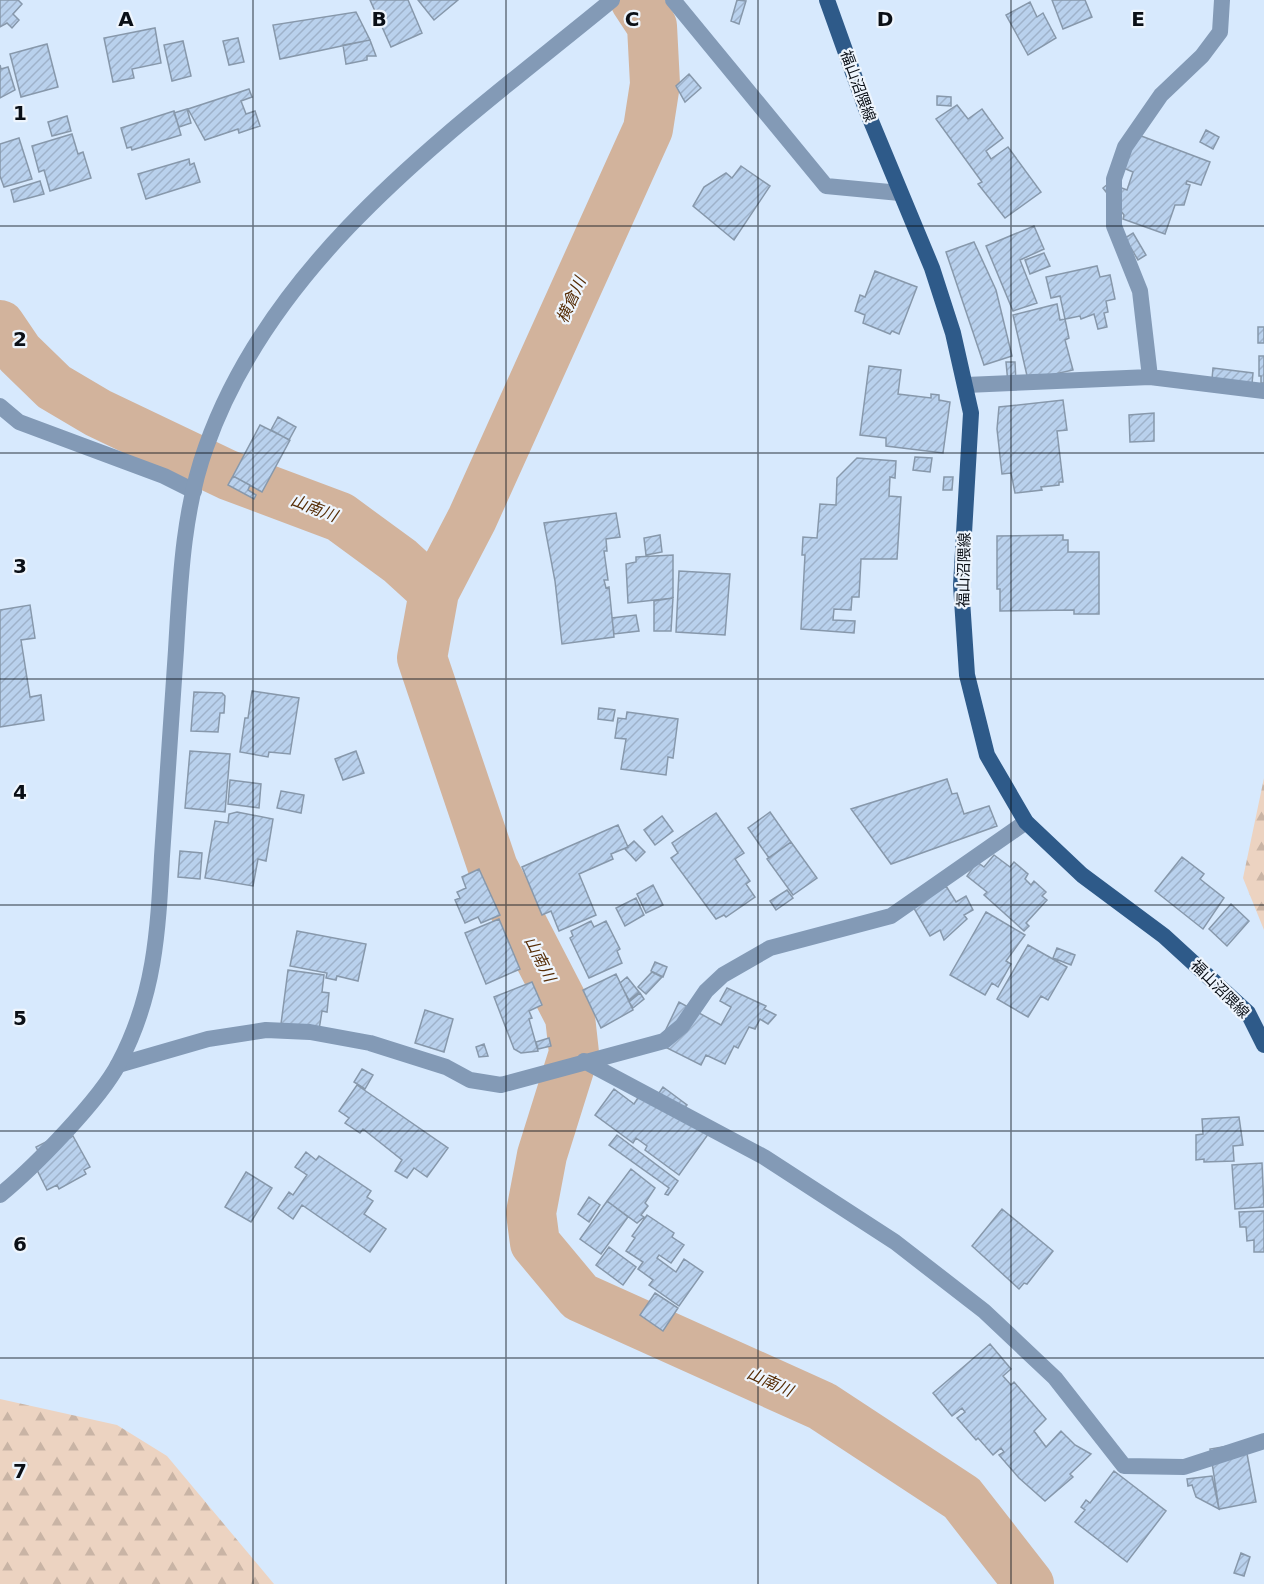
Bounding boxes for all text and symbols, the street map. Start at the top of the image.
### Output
text: A [118,7,134,31]
text: B [371,7,387,31]
text: C [625,7,639,31]
text: D [877,7,893,31]
text: E [1131,7,1145,31]
street label: 福山沼隈線 [837,48,879,124]
text: 1 [13,101,27,125]
water label: 横倉川 [553,272,590,326]
text: 2 [13,327,27,351]
water label: 山南川 [288,491,342,526]
street label: 福山沼隈線 [954,532,974,608]
text: 3 [13,554,27,578]
text: 4 [13,780,27,804]
water label: 山南川 [521,933,560,986]
street label: 福山沼隈線 [1187,956,1253,1022]
text: 5 [13,1006,27,1030]
text: 6 [13,1232,27,1256]
water label: 山南川 [744,1364,798,1401]
text: 7 [13,1459,27,1483]

